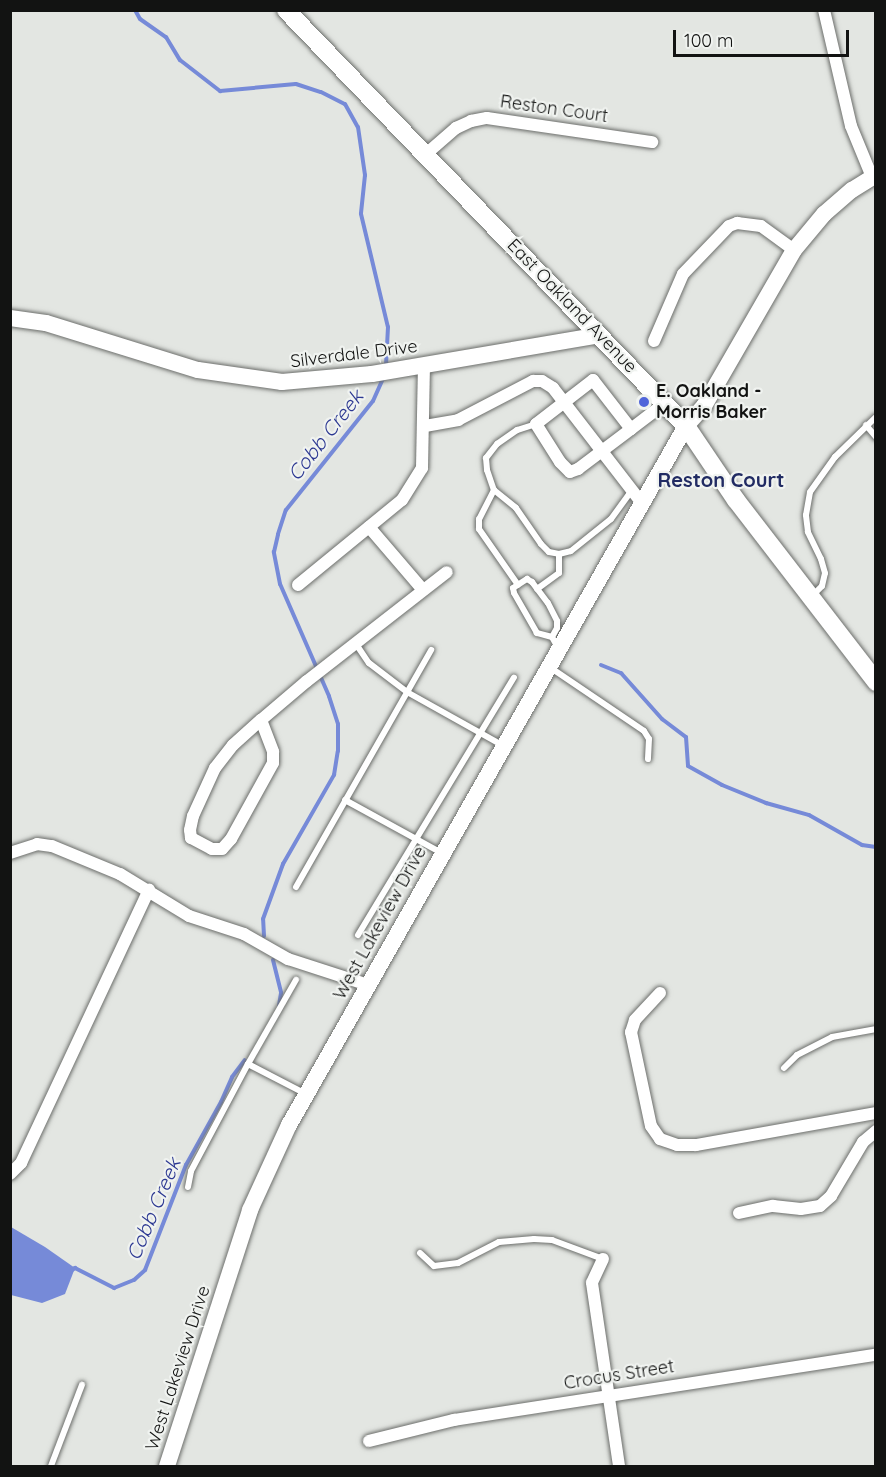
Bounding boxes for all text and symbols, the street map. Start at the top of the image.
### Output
scale bar [676,18,852,56]
text: 100 m [684,29,733,52]
street label: Reston Court [499,91,609,127]
street label: East Oakland Avenue [503,235,641,377]
street label: Silverdale Drive [289,335,419,373]
place label: E. Oakland - Morris Baker [656,381,767,424]
water label: Cobb Creek [282,385,368,485]
marker: E. Oakland - Morris Baker [637,395,651,409]
district label: Reston Court [658,467,784,491]
street label: West Lakeview Drive [329,843,431,1003]
water label: Cobb Creek [121,1154,185,1264]
street label: West Lakeview Drive [141,1283,215,1453]
street label: Crocus Street [562,1356,676,1394]

